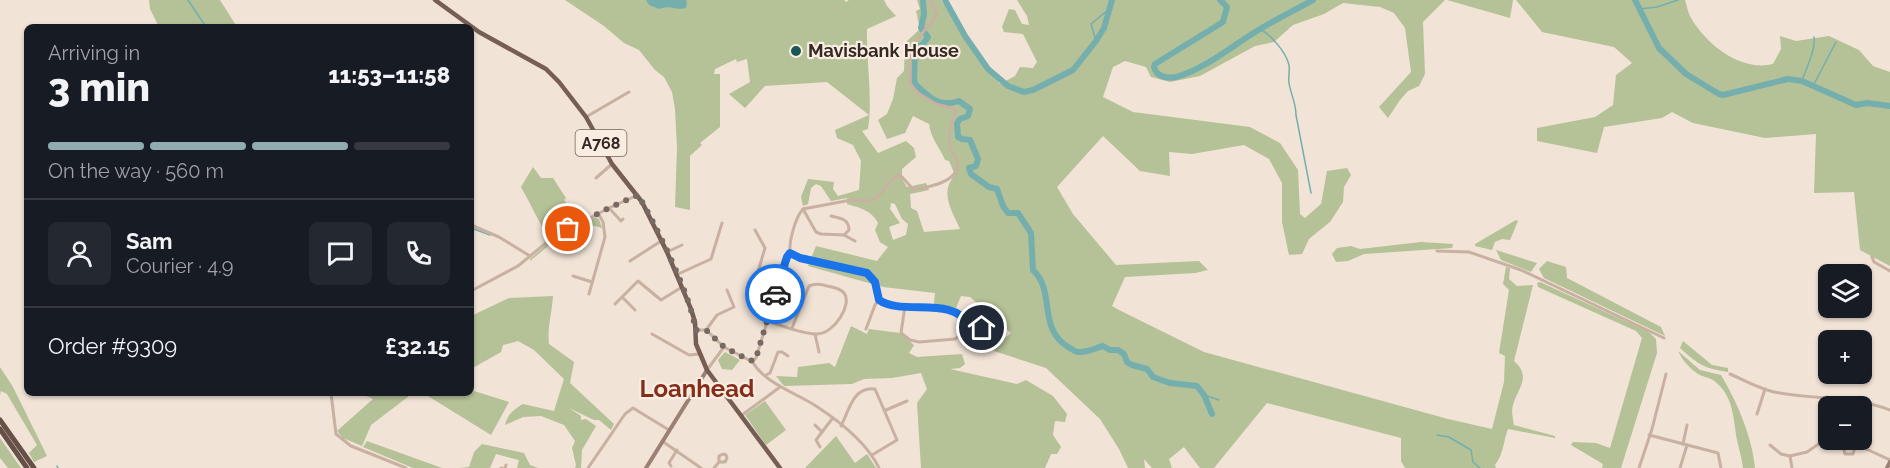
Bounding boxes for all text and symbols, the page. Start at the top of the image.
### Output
place label: Mavisbank House [808,40,959,61]
text: Arriving in [48,41,140,65]
marker: Mavisbank House [789,44,803,58]
text: 11:53–11:58 [328,62,450,88]
text: 3 min [48,64,150,110]
road number: A768 [576,130,626,156]
text: On the way · 560 m [48,159,224,183]
pin [542,203,593,254]
icon: bag [551,212,584,245]
button: person [48,222,111,285]
button: chat [309,222,372,285]
button: phone [387,222,450,285]
text: Sam [126,228,173,254]
text: Courier · 4.9 [126,254,234,278]
courier [745,264,805,324]
map controls [1818,264,1872,450]
button: layers [1818,264,1872,318]
icon: car [759,278,792,311]
pin [956,302,1007,353]
icon: home [965,311,998,344]
button: + [1818,330,1872,384]
text: Order #9309 [48,333,177,359]
text: £32.15 [385,333,450,359]
district label: Loanhead [640,374,754,403]
button: − [1818,396,1872,450]

